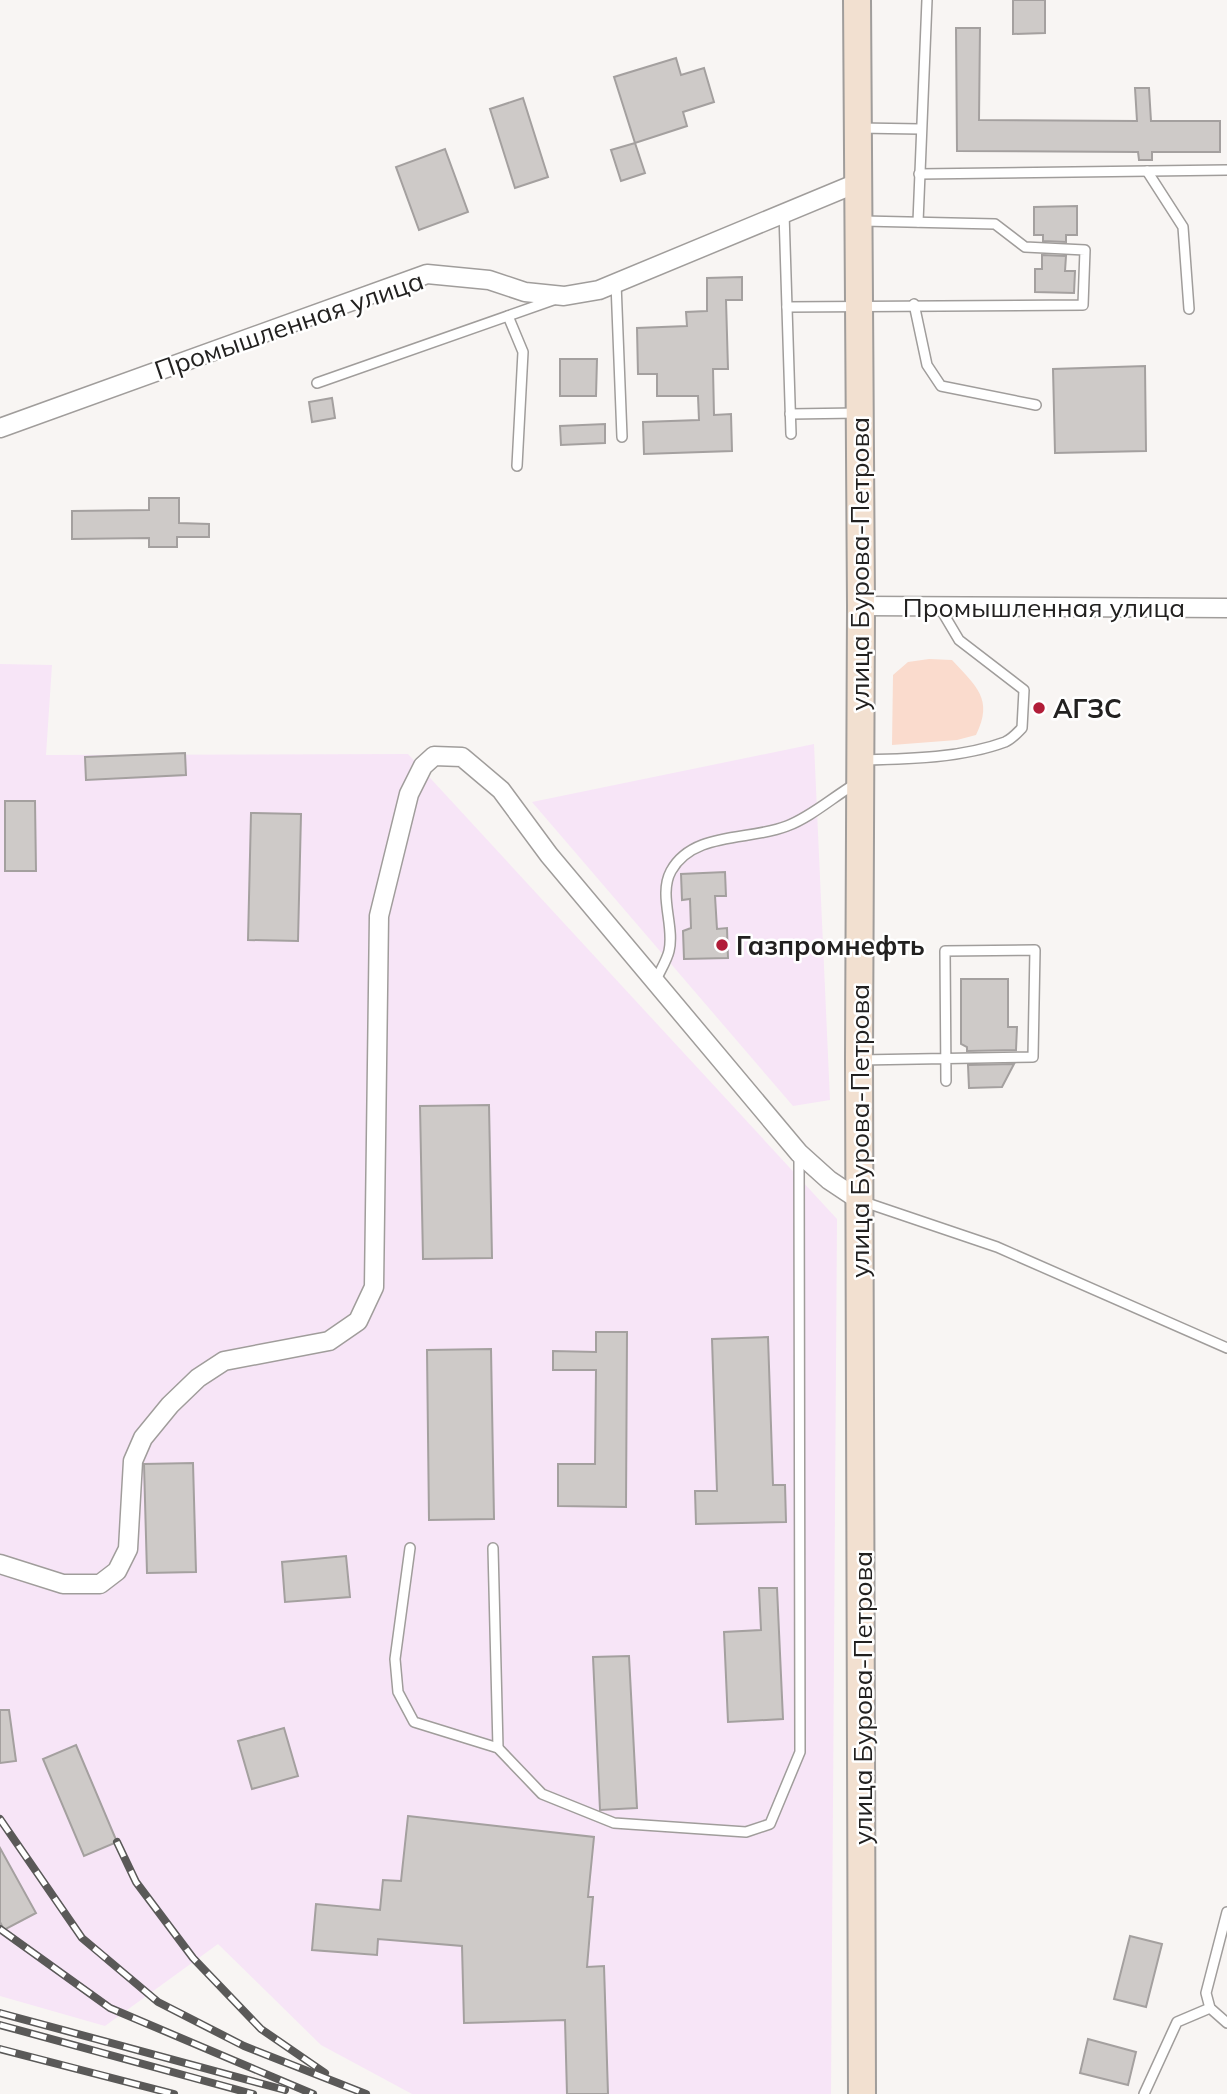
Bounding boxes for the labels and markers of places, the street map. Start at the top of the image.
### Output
place label: АГЗС [1053,692,1122,725]
marker: АГЗС [1031,700,1047,716]
place label: Газпромнефть [736,929,925,962]
marker: Газпромнефть [714,937,730,953]

